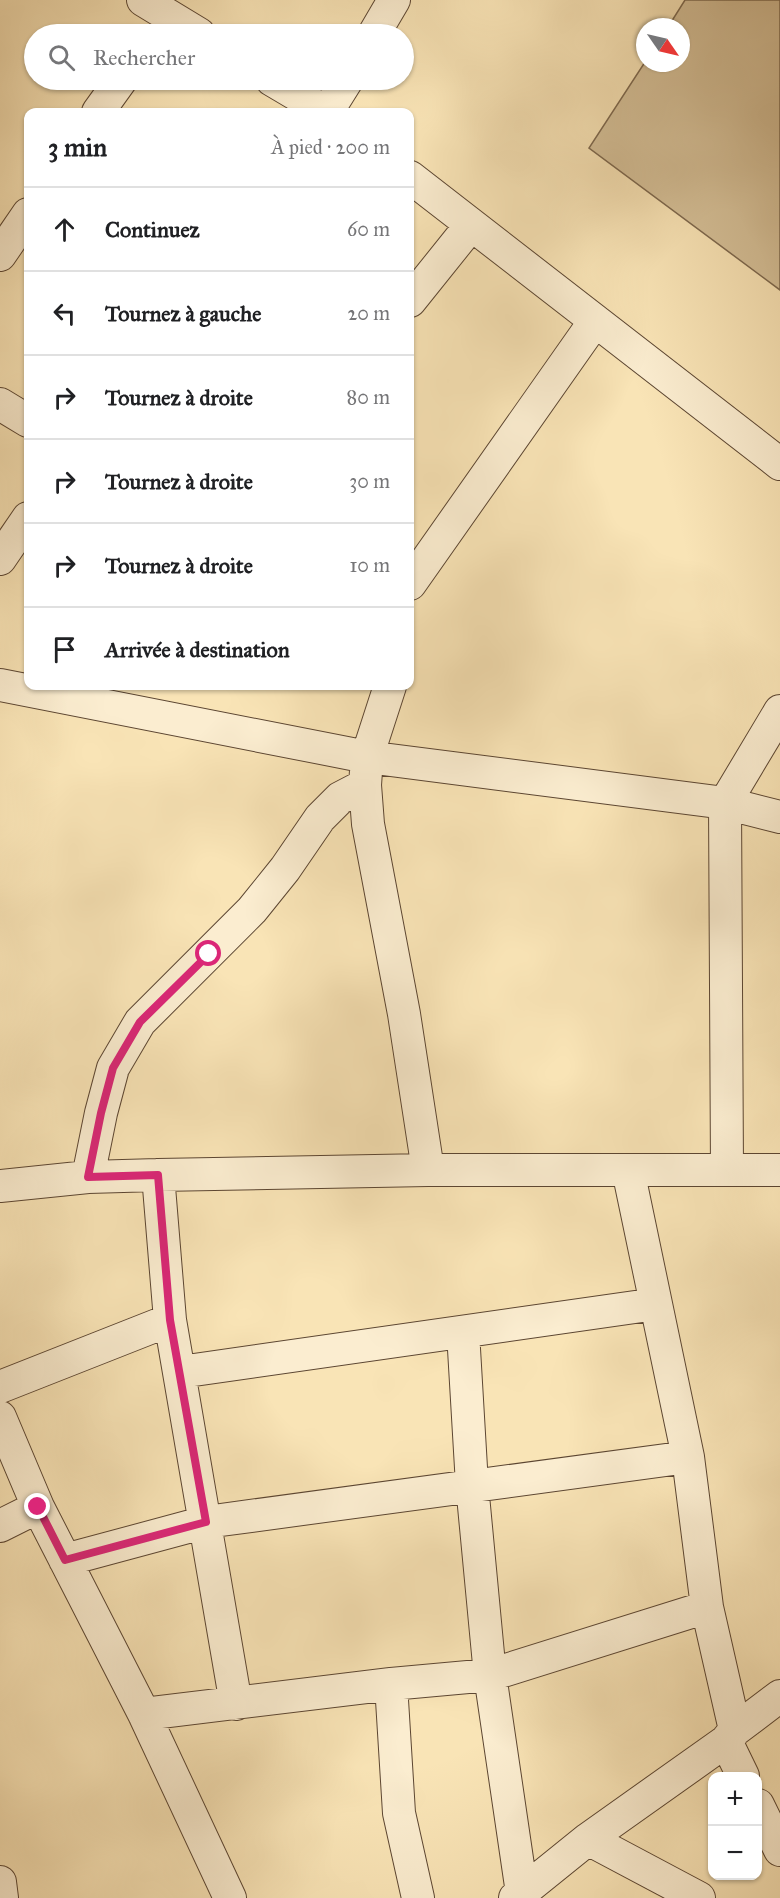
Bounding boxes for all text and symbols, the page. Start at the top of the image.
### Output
north arrow [636,18,690,72]
search box [24,24,414,90]
icon: search [45,41,78,74]
text: Rechercher [93,44,195,71]
text: 3 min [48,131,107,163]
text: À pied · 200 m [271,135,390,159]
icon: ahead [48,213,81,246]
text: Continuez [105,216,200,243]
text: 60 m [347,217,390,241]
icon: left [48,297,81,330]
text: Tournez à gauche [105,300,261,327]
text: 20 m [347,301,390,325]
icon: right [48,381,81,414]
text: Tournez à droite [105,384,253,411]
text: 80 m [347,385,390,409]
icon: right [48,465,81,498]
text: Tournez à droite [105,468,253,495]
text: 30 m [349,469,390,493]
icon: right [48,549,81,582]
text: Tournez à droite [105,552,253,579]
text: 10 m [349,553,390,577]
icon: arrive [48,633,81,666]
text: Arrivée à destination [105,636,290,663]
route start [195,940,221,966]
route end [24,1493,50,1519]
map controls [708,1772,762,1880]
button: + [708,1772,762,1826]
button: − [708,1826,762,1880]

